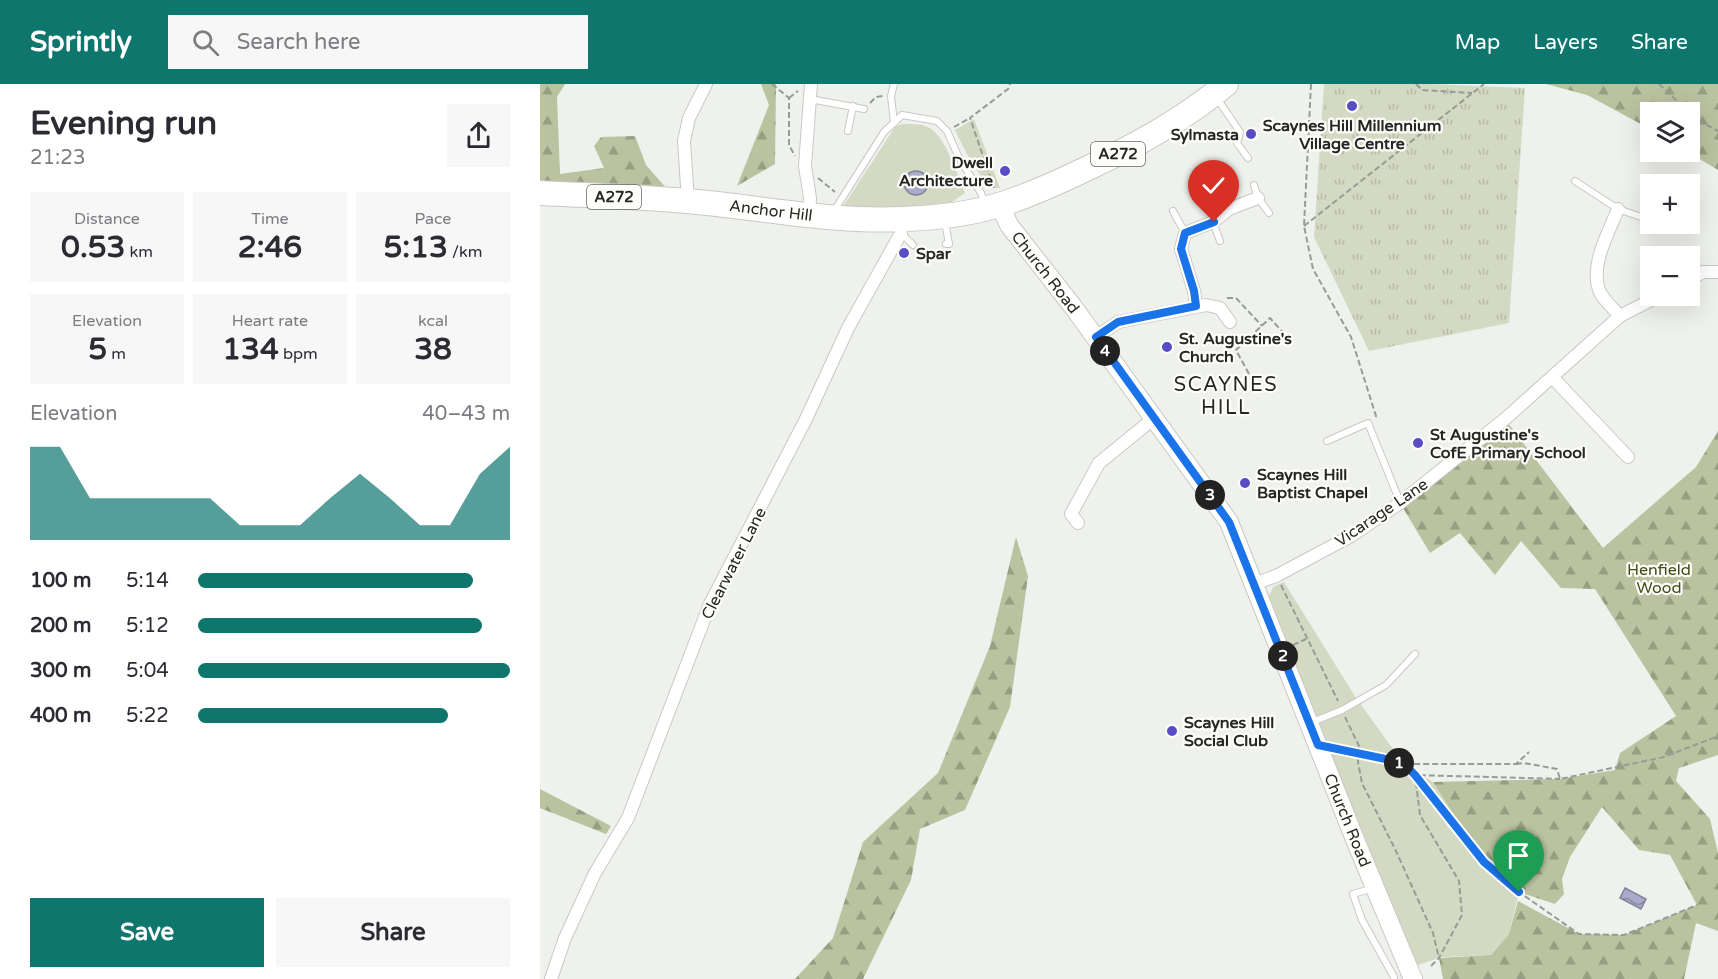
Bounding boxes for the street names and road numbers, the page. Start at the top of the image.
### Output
road number: A272 [1091,142,1145,166]
road number: A272 [587,185,641,209]
street label: Anchor Hill [728,196,814,226]
street label: Church Road [1007,227,1084,318]
street label: Vicarage Lane [1331,474,1432,551]
street label: Clearwater Lane [697,504,771,623]
street label: Church Road [1319,771,1375,870]

